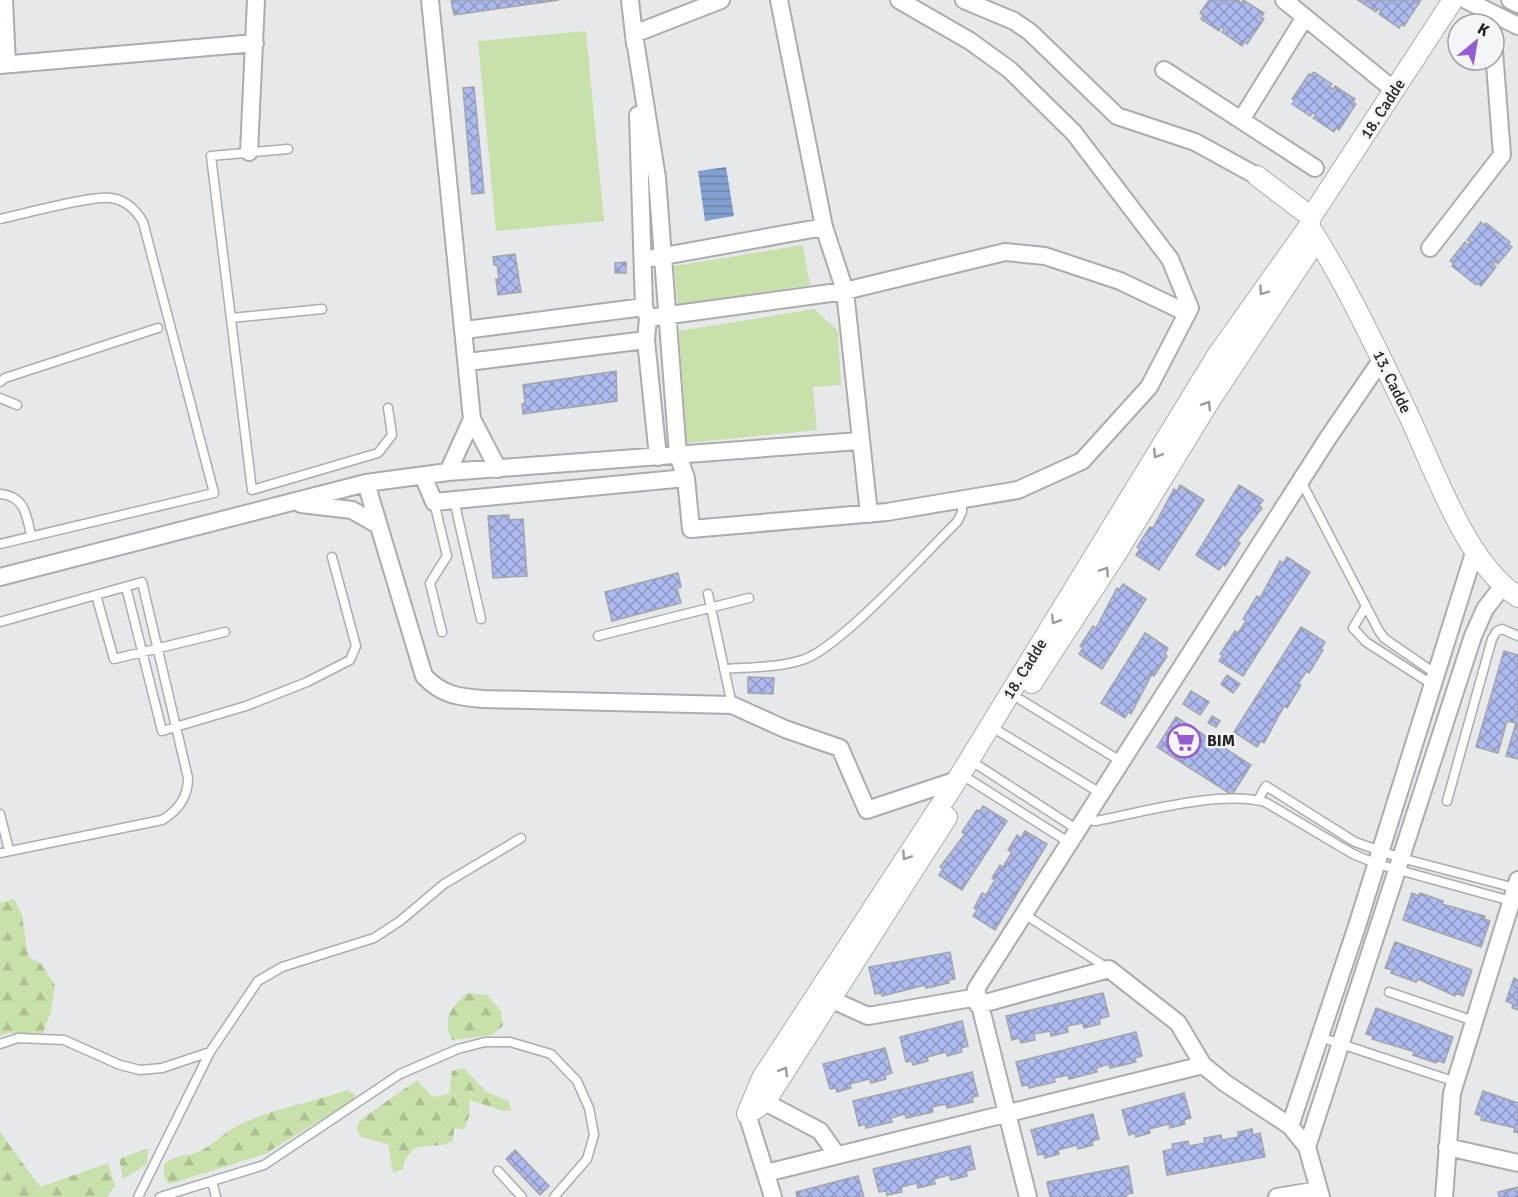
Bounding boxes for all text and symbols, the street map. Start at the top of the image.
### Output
north arrow [1446,12,1506,72]
text: K [1474,19,1492,41]
street label: 18. Cadde [1356,75,1410,143]
one-way arrow [1259,284,1270,295]
street label: 13. Cadde [1368,347,1416,417]
one-way arrow [1199,401,1211,411]
one-way arrow [1152,448,1164,458]
one-way arrow [1097,567,1109,577]
one-way arrow [1051,614,1062,625]
street label: 18. Cadde [999,635,1051,703]
supermarket icon: BIM [1166,723,1202,759]
place label: BIM [1207,731,1235,751]
one-way arrow [902,850,913,861]
one-way arrow [777,1067,789,1077]

